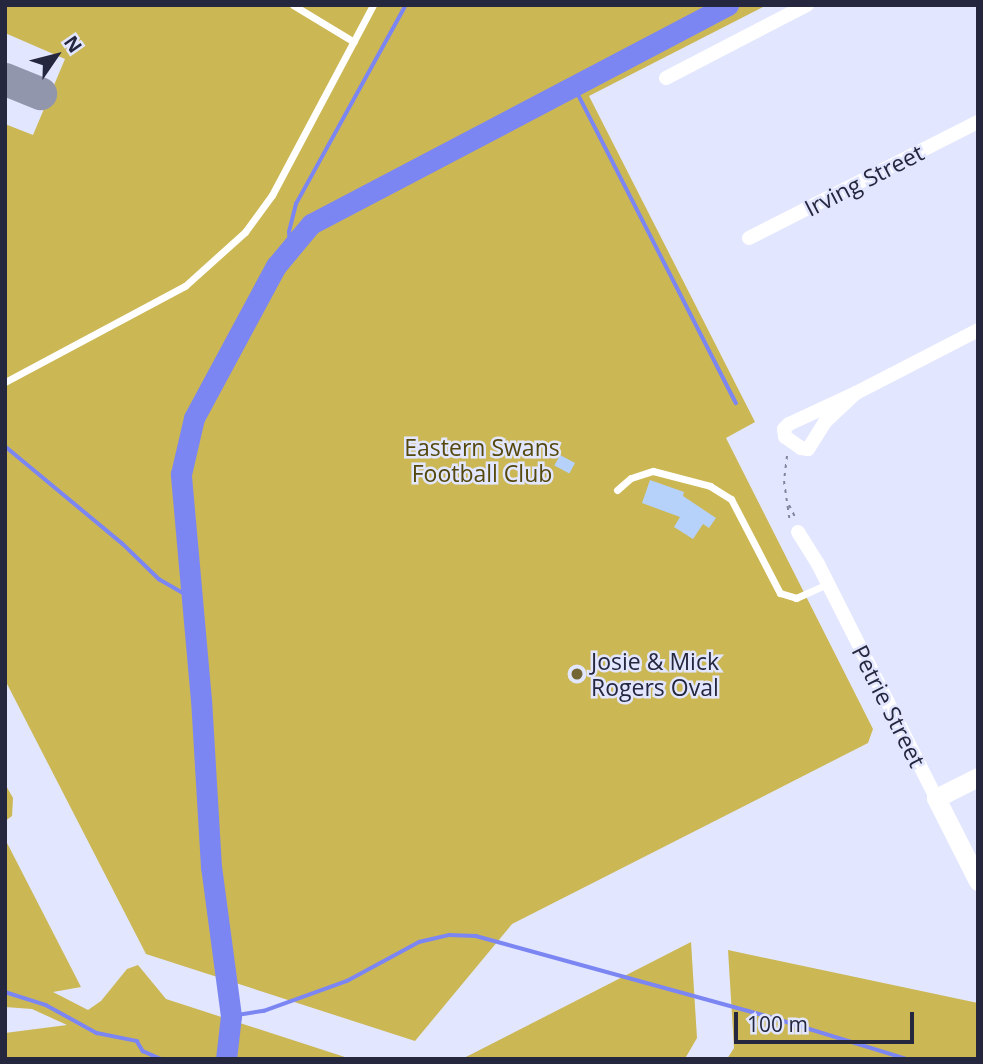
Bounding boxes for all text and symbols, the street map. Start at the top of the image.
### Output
north arrow [21,21,91,91]
text: N [58,30,88,58]
street label: Irving Street [800,138,928,222]
park label: Eastern Swans Football Club [404,433,560,487]
street label: Petrie Street [846,640,932,772]
place label: Josie & Mick Rogers Oval [591,647,719,701]
marker: Josie & Mick Rogers Oval [569,666,585,682]
scale bar [738,998,918,1042]
text: 100 m [747,1010,808,1038]

